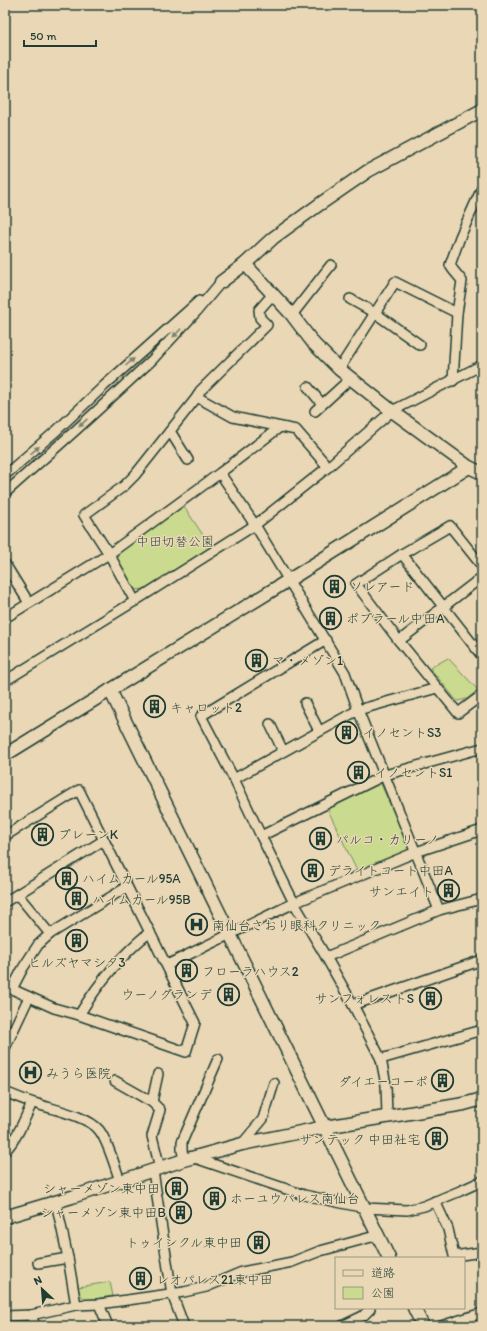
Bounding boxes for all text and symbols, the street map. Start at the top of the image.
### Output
scale bar [24,22,96,48]
text: 50 m [30,29,56,43]
one-way arrow [172,327,181,338]
one-way arrow [126,358,135,367]
one-way arrow [79,418,88,427]
one-way arrow [29,445,40,454]
park label: 中田切替公園 [136,534,214,549]
building icon: ソレアード [321,573,347,599]
place label: ソレアード [350,579,414,594]
building icon: ポプラール中田A [317,605,343,631]
place label: ポプラール中田A [346,611,445,626]
building icon: マ・メゾン1 [243,647,269,673]
place label: マ・メゾン1 [272,653,343,668]
building icon: キャロット2 [142,694,168,720]
place label: キャロット2 [170,700,242,715]
building icon: イノセントS3 [333,719,359,745]
place label: イノセントS3 [362,725,441,740]
building icon: イノセントS1 [345,759,371,785]
place label: イノセントS1 [374,765,452,780]
building icon: ブレーンK [29,821,55,847]
building icon: パルコ・カリーノ [308,826,334,852]
place label: ブレーンK [58,827,119,842]
place label: パルコ・カリーノ [336,832,439,847]
building icon: デライトコート中田A [300,857,326,883]
place label: デライトコート中田A [328,863,453,878]
building icon: ハイムカール95A [53,865,79,891]
place label: ハイムカール95A [82,871,181,886]
building icon: サンエイト [436,878,462,904]
place label: サンエイト [369,884,434,899]
building icon: ハイムカール95B [63,886,89,912]
place label: ハイムカール95B [92,892,191,907]
hospital icon: 南仙台さおり眼科クリニック [183,912,209,938]
place label: 南仙台さおり眼科クリニック [212,918,381,933]
building icon: ヒルズヤマシタ3 [64,927,90,953]
place label: ヒルズヤマシタ3 [28,955,126,970]
building icon: フローラハウス2 [174,958,200,984]
place label: フローラハウス2 [202,964,299,979]
building icon: ウーノグランデ [215,981,241,1007]
building icon: サンフォレストS [417,985,443,1011]
place label: ウーノグランデ [121,987,212,1002]
place label: サンフォレストS [315,991,414,1006]
hospital icon: みうら医院 [17,1060,43,1086]
place label: みうら医院 [46,1066,111,1081]
building icon: ダイエーコーポ [430,1068,456,1094]
place label: ダイエーコーポ [338,1074,428,1089]
building icon: サンテック 中田社宅 [423,1126,449,1152]
place label: サンテック 中田社宅 [299,1132,420,1147]
building icon: シャーメゾン東中田 [163,1175,189,1201]
place label: シャーメゾン東中田 [43,1181,160,1196]
building icon: ホーユウパレス南仙台 [201,1185,227,1211]
place label: ホーユウパレス南仙台 [230,1191,360,1206]
building icon: シャーメゾン東中田B [168,1199,194,1225]
place label: シャーメゾン東中田B [41,1205,166,1220]
building icon: トゥインクル東中田 [245,1229,271,1255]
place label: トゥインクル東中田 [126,1235,242,1250]
legend [335,1257,465,1309]
building icon: レオパレス21東中田 [128,1266,154,1292]
text: 道路 [371,1266,395,1280]
north arrow [22,1269,62,1309]
place label: レオパレス21東中田 [156,1272,273,1287]
text: N [32,1273,44,1288]
text: 公園 [371,1286,395,1300]

